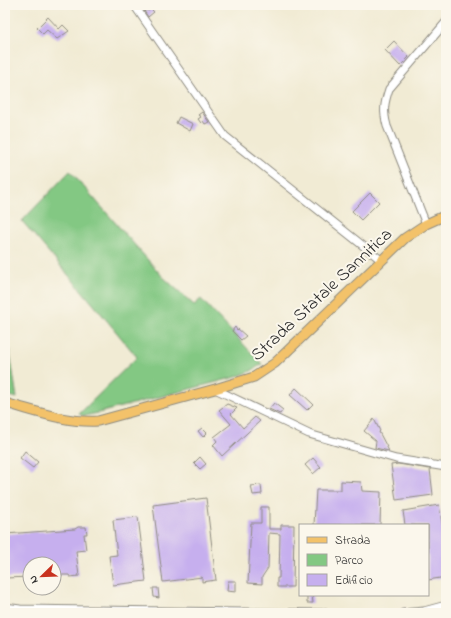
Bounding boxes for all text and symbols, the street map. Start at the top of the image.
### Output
street label: Strada Statale Sannitica [246,223,399,368]
legend [299,524,429,596]
text: Strada [335,532,370,550]
text: Parco [335,552,363,570]
north arrow [22,556,62,596]
text: Edificio [335,572,373,590]
text: N [25,573,43,586]

